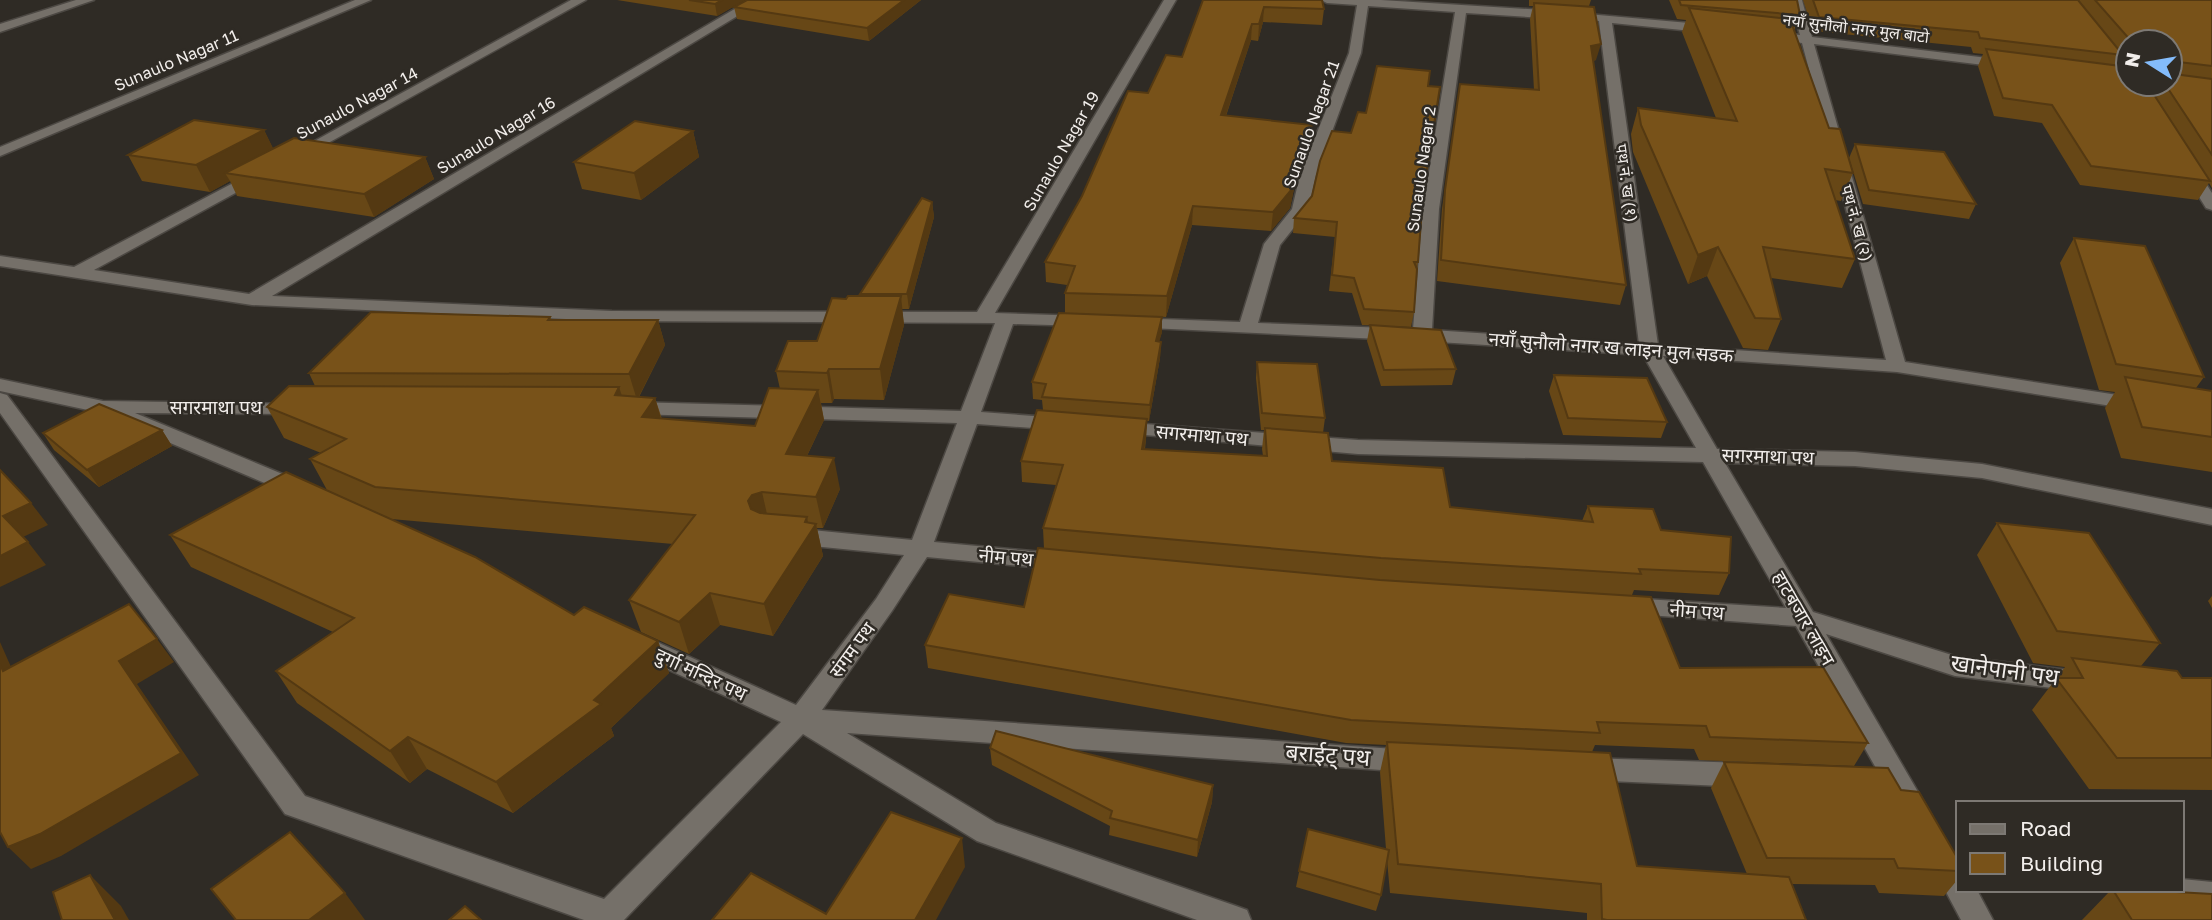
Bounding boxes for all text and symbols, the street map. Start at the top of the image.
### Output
street label: नयाँ सुनौलो नगर मुल बाटो [1781,9,1931,48]
street label: Sunaulo Nagar 11 [111,25,241,95]
north arrow [2114,28,2184,98]
text: N [2119,50,2144,69]
street label: Sunaulo Nagar 21 [1279,57,1343,191]
street label: Sunaulo Nagar 14 [293,63,421,143]
street label: Sunaulo Nagar 19 [1019,88,1103,214]
street label: Sunaulo Nagar 16 [433,92,559,178]
street label: Sunaulo Nagar 2 [1402,105,1440,233]
street label: पथ नं. ख (१) [1612,143,1642,223]
street label: पथ नं. ख (२) [1837,182,1877,264]
street label: नयाँ सुनौलो नगर ख लाइन मुल सडक [1488,326,1735,369]
street label: सगरमाथा पथ [170,395,263,418]
street label: सगरमाथा पथ [1155,419,1250,450]
street label: सगरमाथा पथ [1721,442,1815,469]
street label: नीम पथ [978,543,1035,570]
street label: हाटबजार लाइन [1768,567,1841,669]
street label: नीम पथ [1669,597,1726,624]
street label: संगम पथ [824,617,880,682]
street label: दुर्गा मन्दिर पथ [651,642,751,707]
street label: खानेपानी पथ [1949,648,2062,691]
street label: बराईट् पथ [1285,737,1373,772]
legend [1956,801,2184,892]
text: Road [2020,815,2071,841]
text: Building [2020,850,2103,876]

